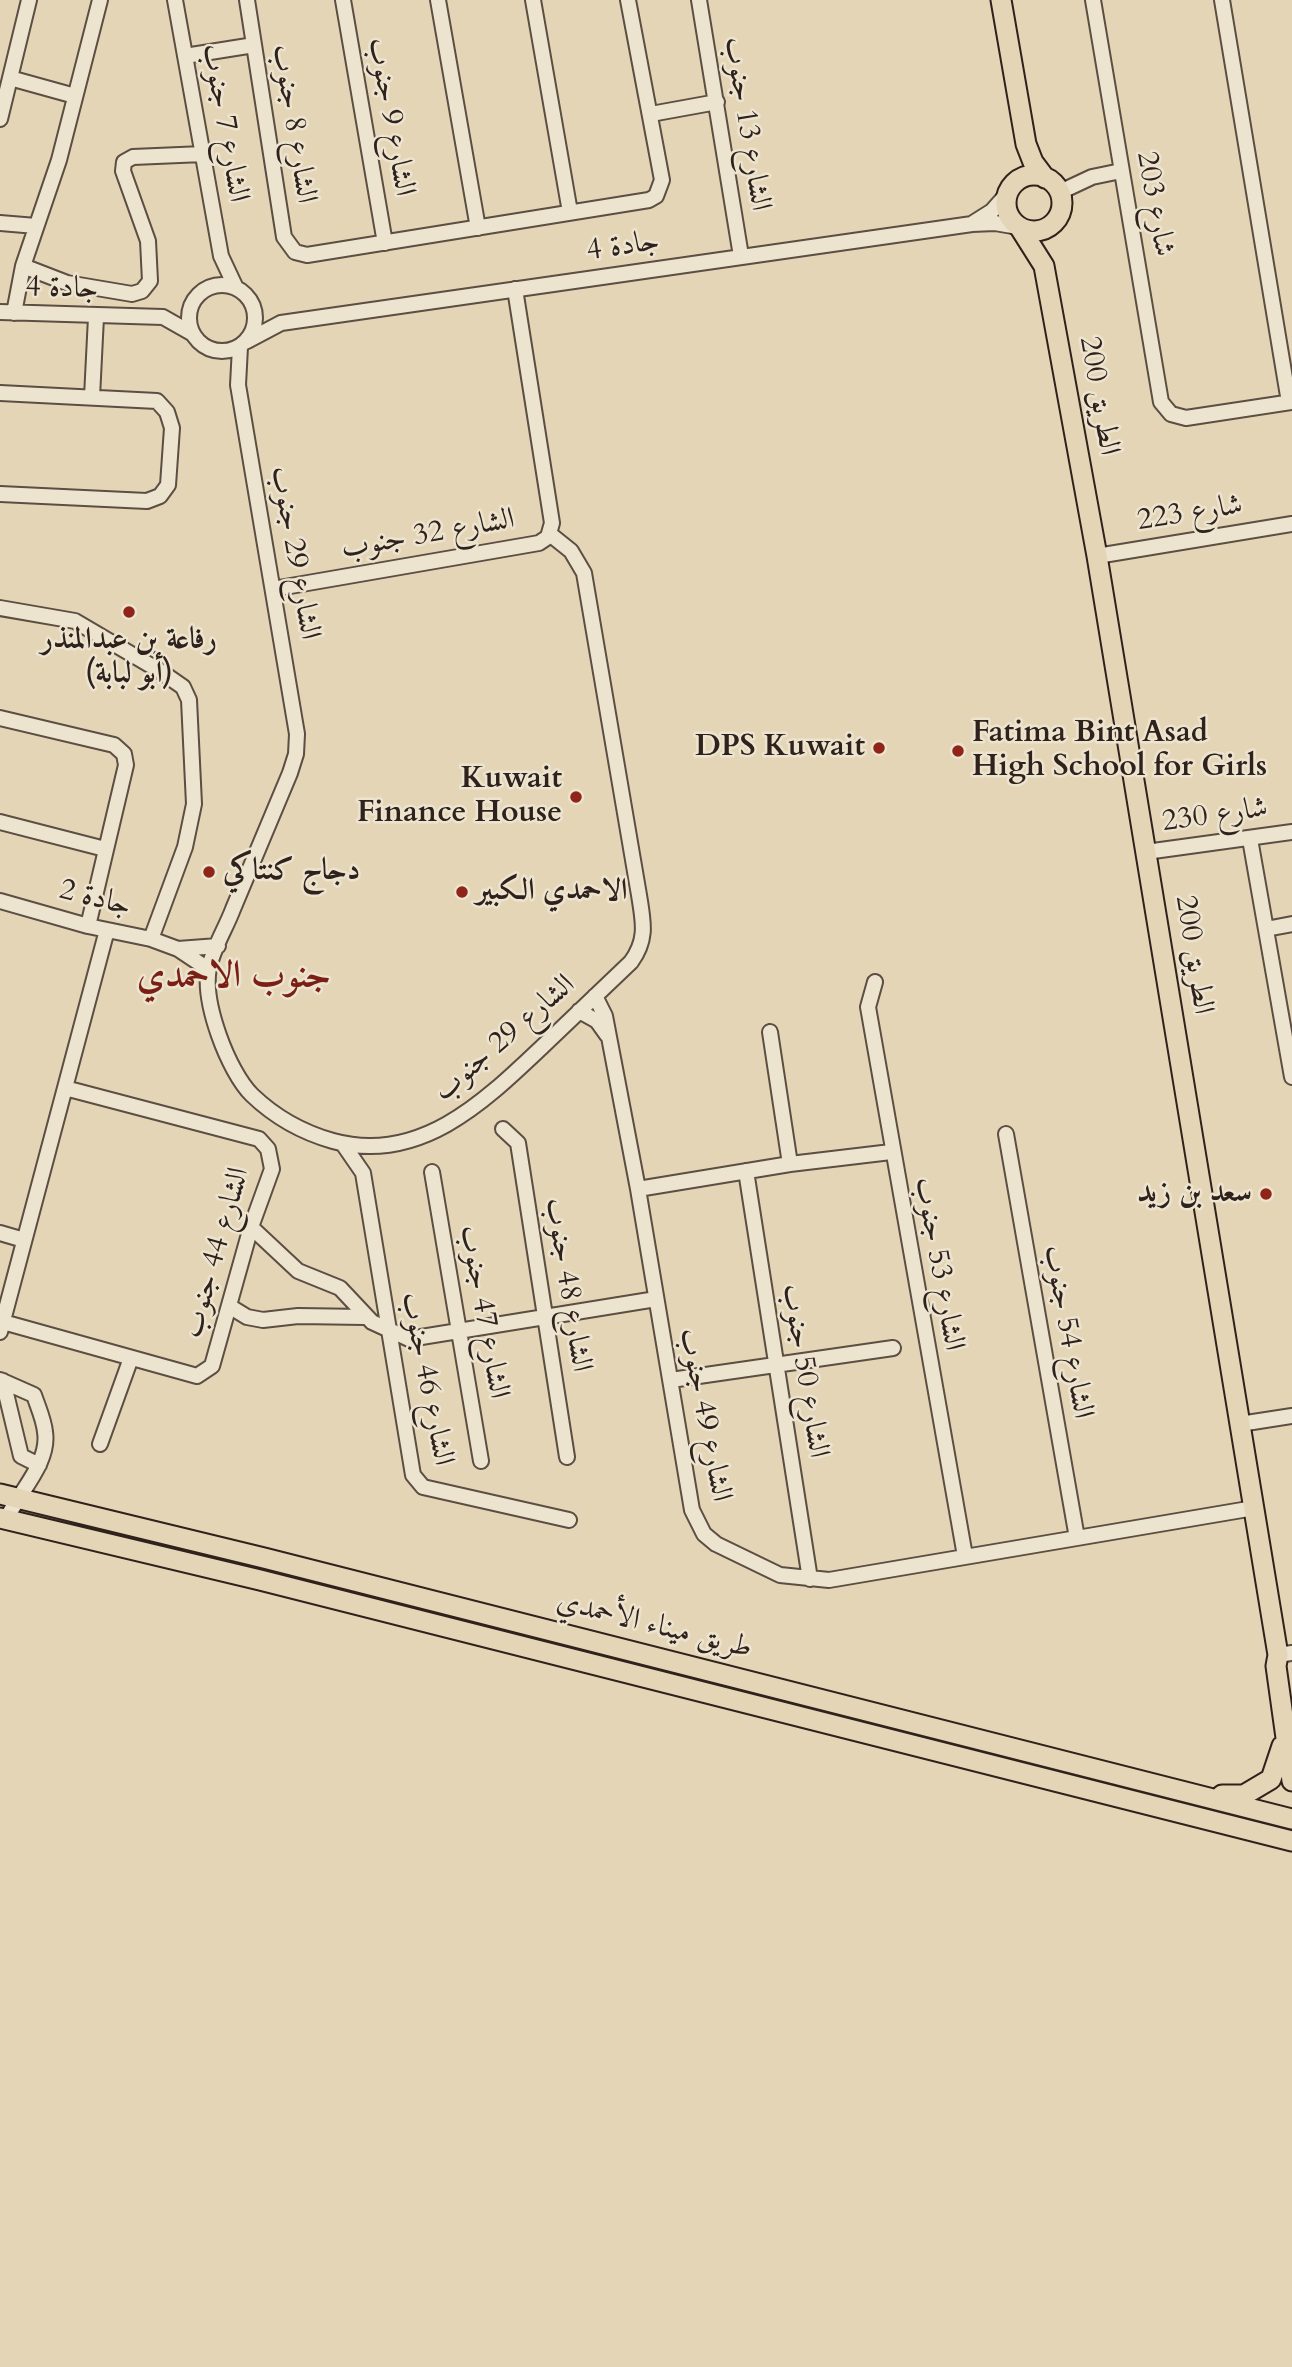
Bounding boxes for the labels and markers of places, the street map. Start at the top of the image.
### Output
marker: رفاعة بن عبدالمنذر (أبو لبابة) [121,604,137,620]
place label: رفاعة بن عبدالمنذر (أبو لبابة) [41,623,217,694]
place label: Fatima Bint Asad High School for Girls [972,716,1267,786]
place label: DPS Kuwait [695,730,865,766]
marker: DPS Kuwait [871,740,887,756]
marker: Fatima Bint Asad High School for Girls [950,743,966,759]
place label: Kuwait Finance House [357,762,562,832]
marker: Kuwait Finance House [568,789,584,805]
place label: دجاج كنتاكي [223,854,360,890]
marker: دجاج كنتاكي [201,864,217,880]
place label: الاحمدي الكبير [476,874,628,910]
marker: الاحمدي الكبير [454,884,470,900]
place label: سعد بن زيد [1137,1176,1252,1212]
marker: سعد بن زيد [1258,1186,1274,1202]

